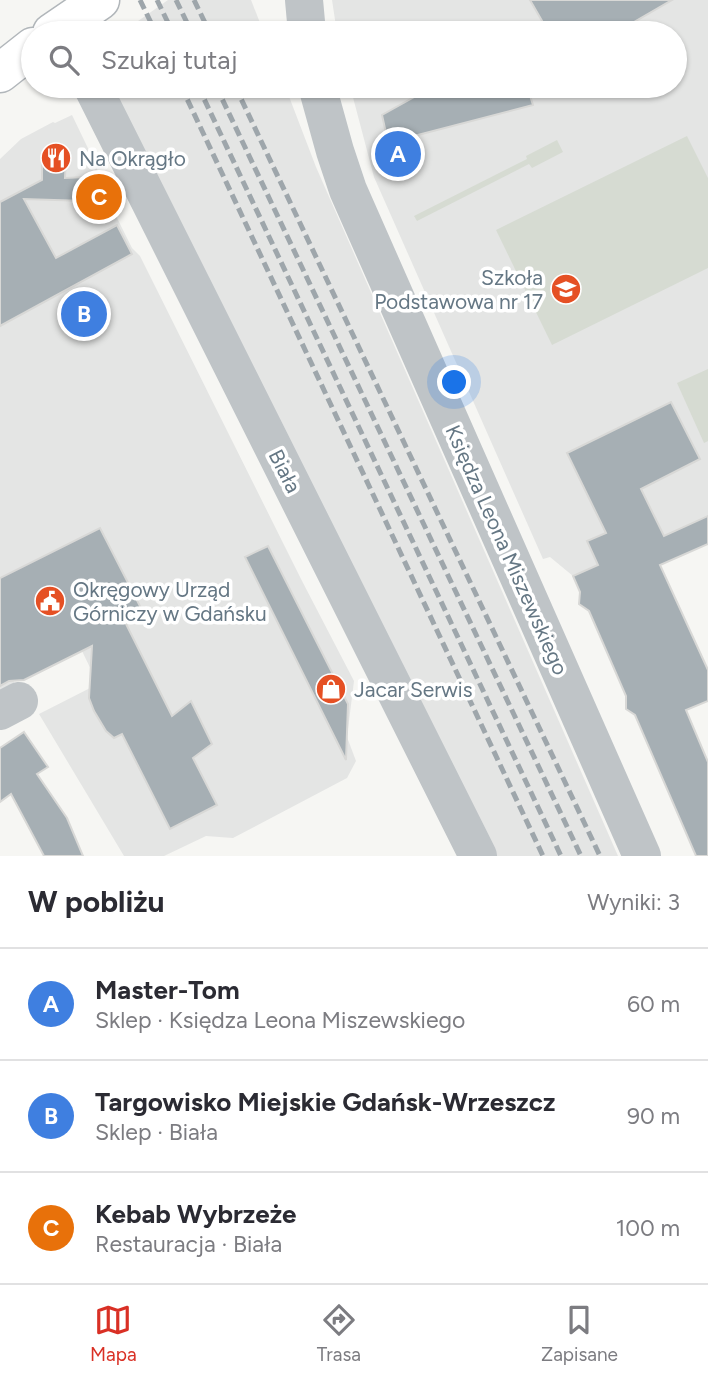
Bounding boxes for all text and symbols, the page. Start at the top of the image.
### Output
search box [21,21,687,98]
icon: search [45,41,83,79]
text: Szukaj tutaj [101,44,238,76]
pin: A [375,128,421,180]
restaurant icon: Na Okrągło [39,141,73,175]
place label: Na Okrągło [79,146,186,171]
pin: C [76,171,122,223]
place label: Szkoła Podstawowa nr 17 [374,265,543,314]
school or university icon: Szkoła Podstawowa nr 17 [549,272,583,306]
pin: B [61,288,107,340]
your location [437,365,471,399]
street label: Księdza Leona Miszewskiego [441,421,573,679]
street label: Biała [264,445,306,497]
place label: Okręgowy Urząd Górniczy w Gdańsku [73,577,267,626]
public building icon: Okręgowy Urząd Górniczy w Gdańsku [33,584,67,618]
shop icon: Jacar Serwis [314,672,348,706]
place label: Jacar Serwis [354,677,472,702]
text: W pobliżu [28,883,165,920]
text: Wyniki: 3 [587,888,680,916]
text: Master-Tom [95,974,240,1006]
text: A [43,990,59,1018]
text: 60 m [627,990,680,1018]
text: Sklep · Księdza Leona Miszewskiego [95,1006,465,1034]
text: Targowisko Miejskie Gdańsk-Wrzeszcz [95,1086,555,1118]
text: B [44,1102,58,1130]
text: 90 m [627,1102,680,1130]
text: Sklep · Biała [95,1118,218,1146]
text: Kebab Wybrzeże [95,1198,296,1230]
text: C [43,1214,59,1242]
text: 100 m [616,1214,680,1242]
text: Restauracja · Biała [95,1230,282,1258]
tab: Mapa [90,1301,137,1366]
tab: Trasa [317,1301,361,1366]
tab: Zapisane [541,1301,618,1366]

